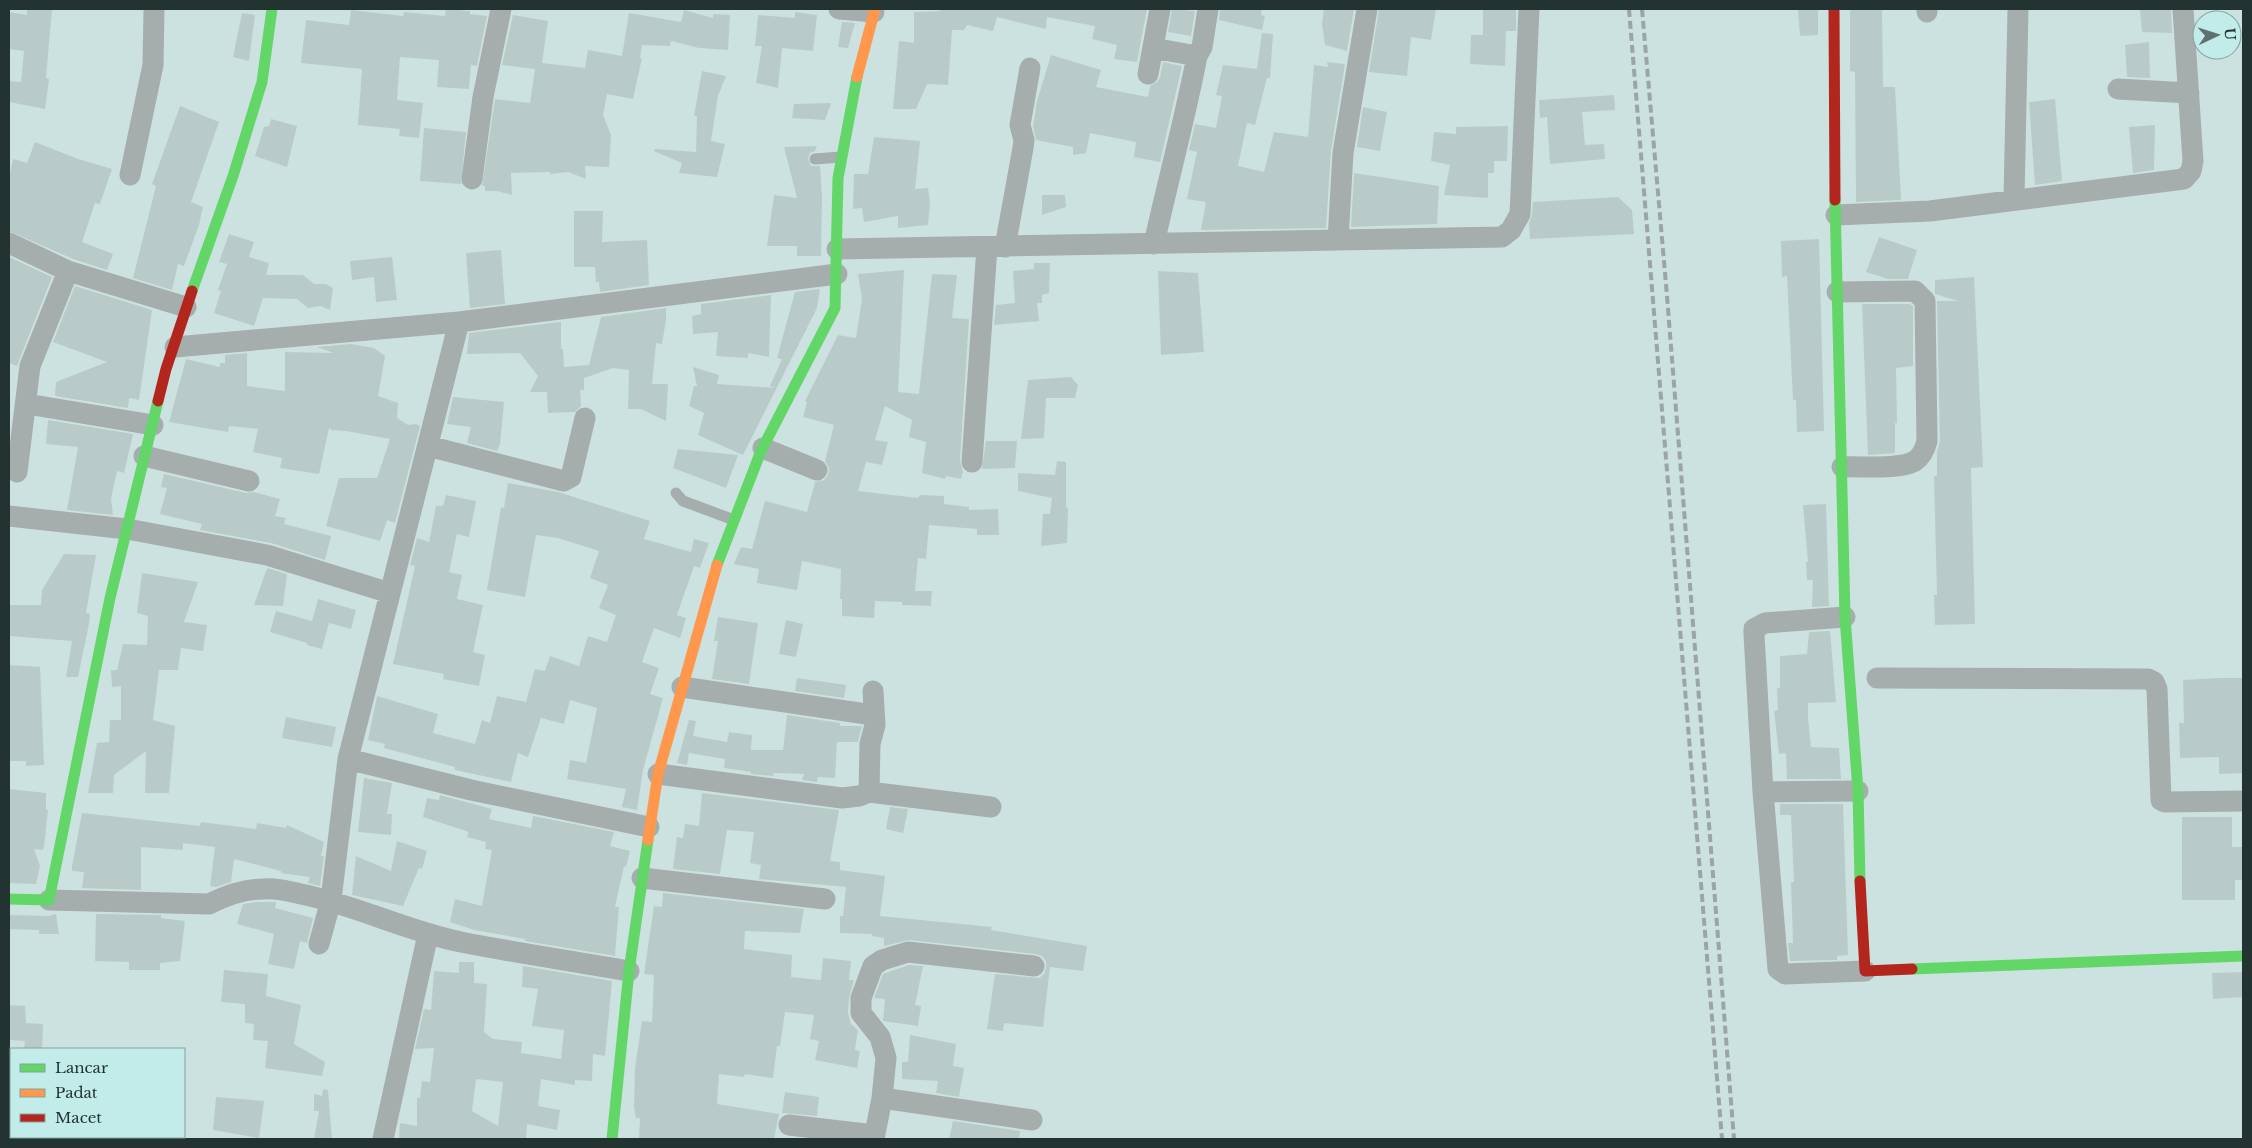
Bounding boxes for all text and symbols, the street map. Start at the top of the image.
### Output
north arrow [2192,10,2242,60]
text: U [2221,27,2239,42]
legend [10,1048,185,1138]
text: Lancar [55,1058,109,1077]
text: Padat [55,1083,98,1102]
text: Macet [55,1108,102,1127]

